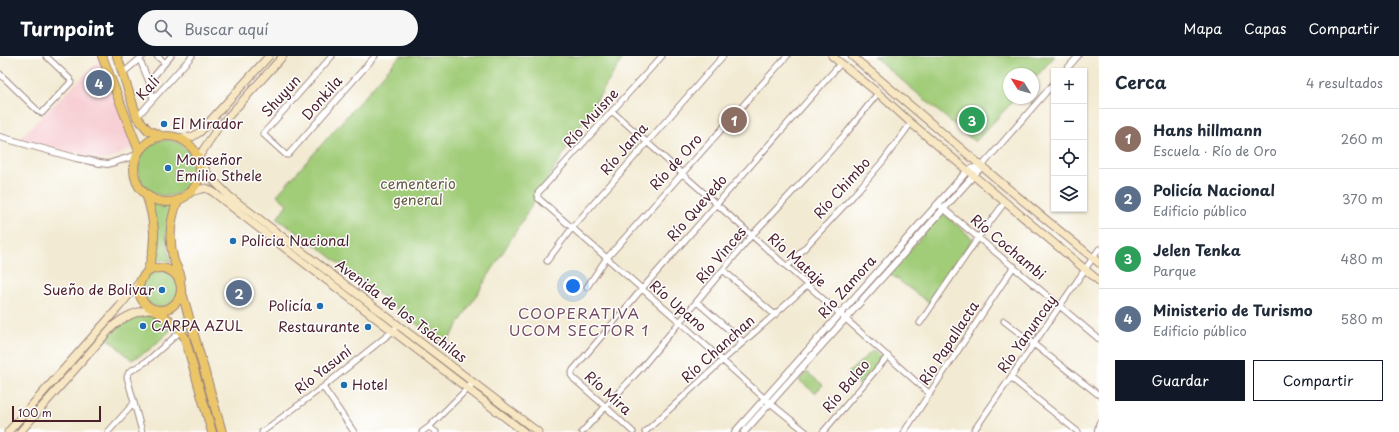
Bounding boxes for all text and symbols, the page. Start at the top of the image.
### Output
search box [138,10,418,46]
text: Turnpoint [20,14,114,42]
icon: search [152,17,174,39]
text: Buscar aquí [184,17,269,40]
text: Mapa [1184,18,1222,39]
text: Capas [1244,18,1286,39]
text: Compartir [1308,18,1379,39]
pin: 4 [86,68,112,98]
north arrow [1003,68,1039,104]
map controls [1051,68,1087,212]
button: + [1051,68,1087,104]
text: Cerca [1115,69,1166,95]
street label: Shuyun [256,70,305,121]
street label: Kali [131,71,164,105]
street label: Donkila [296,71,347,124]
text: 4 resultados [1306,73,1383,92]
street label: Río Muisne [558,83,623,152]
button: − [1051,104,1087,140]
pin: 1 [721,105,747,135]
pin: 3 [959,105,985,135]
place label: El Mirador [172,113,243,134]
street label: Río Jama [595,117,653,180]
text: Hans hillmann [1153,118,1262,141]
marker: El Mirador [159,119,169,129]
street label: Río de Oro [644,129,707,195]
text: 1 [1125,129,1131,148]
text: 260 m [1341,129,1383,148]
button: locate [1051,140,1087,176]
text: Escuela · Río de Oro [1153,141,1277,160]
place label: Monseñor Emilio Sthele [176,149,262,186]
street label: Río Chimbo [808,152,875,223]
marker: Monseñor Emilio Sthele [163,163,173,173]
street label: Río Quevedo [662,169,732,246]
park label: cementerio general [380,173,456,210]
button: layers [1051,176,1087,212]
text: Policía Nacional [1153,178,1275,201]
text: 2 [1123,189,1133,208]
text: 370 m [1342,189,1383,208]
text: Edificio público [1153,201,1247,220]
street label: Río Cochambi [966,209,1051,284]
street label: Río Vinces [691,222,751,288]
street label: Río Mataje [763,228,831,292]
place label: Policia Nacional [241,230,349,251]
marker: Policia Nacional [228,236,238,246]
text: Jelen Tenka [1153,238,1241,261]
text: 3 [1124,249,1132,268]
text: 480 m [1341,249,1383,268]
street label: Río Zamora [813,250,881,323]
street label: Avenida de los Tsáchilas [331,254,472,367]
text: Parque [1153,261,1196,280]
street label: Río Upano [645,275,712,336]
your location [563,276,583,296]
pin: 2 [226,278,252,308]
place label: Sueño de Bolivar [43,279,155,300]
marker: Sueño de Bolivar [157,285,167,295]
street label: Río Yanuncay [992,290,1061,377]
place label: Policía [268,295,312,316]
street label: Río Papallacta [913,296,984,389]
text: Ministerio de Turismo [1153,298,1313,321]
marker: Policía [315,301,325,311]
district label: COOPERATIVA UCOM SECTOR 1 [509,301,649,341]
text: 4 [1124,309,1132,328]
text: 580 m [1341,309,1383,328]
street label: Río Chanchan [676,310,759,387]
place label: CARPA AZUL [151,315,243,336]
place label: Restaurante [278,316,360,337]
marker: CARPA AZUL [138,321,148,331]
text: Edificio público [1153,321,1247,340]
marker: Restaurante [363,322,373,332]
street label: Río Yasuní [290,341,356,399]
street label: Río Balao [817,354,874,417]
button: Guardar [1115,360,1245,401]
button: Compartir [1253,360,1383,401]
street label: Río Mira [580,366,637,420]
place label: Hotel [352,374,388,395]
marker: Hotel [339,380,349,390]
scale bar [12,404,101,423]
text: 100 m [18,404,52,421]

